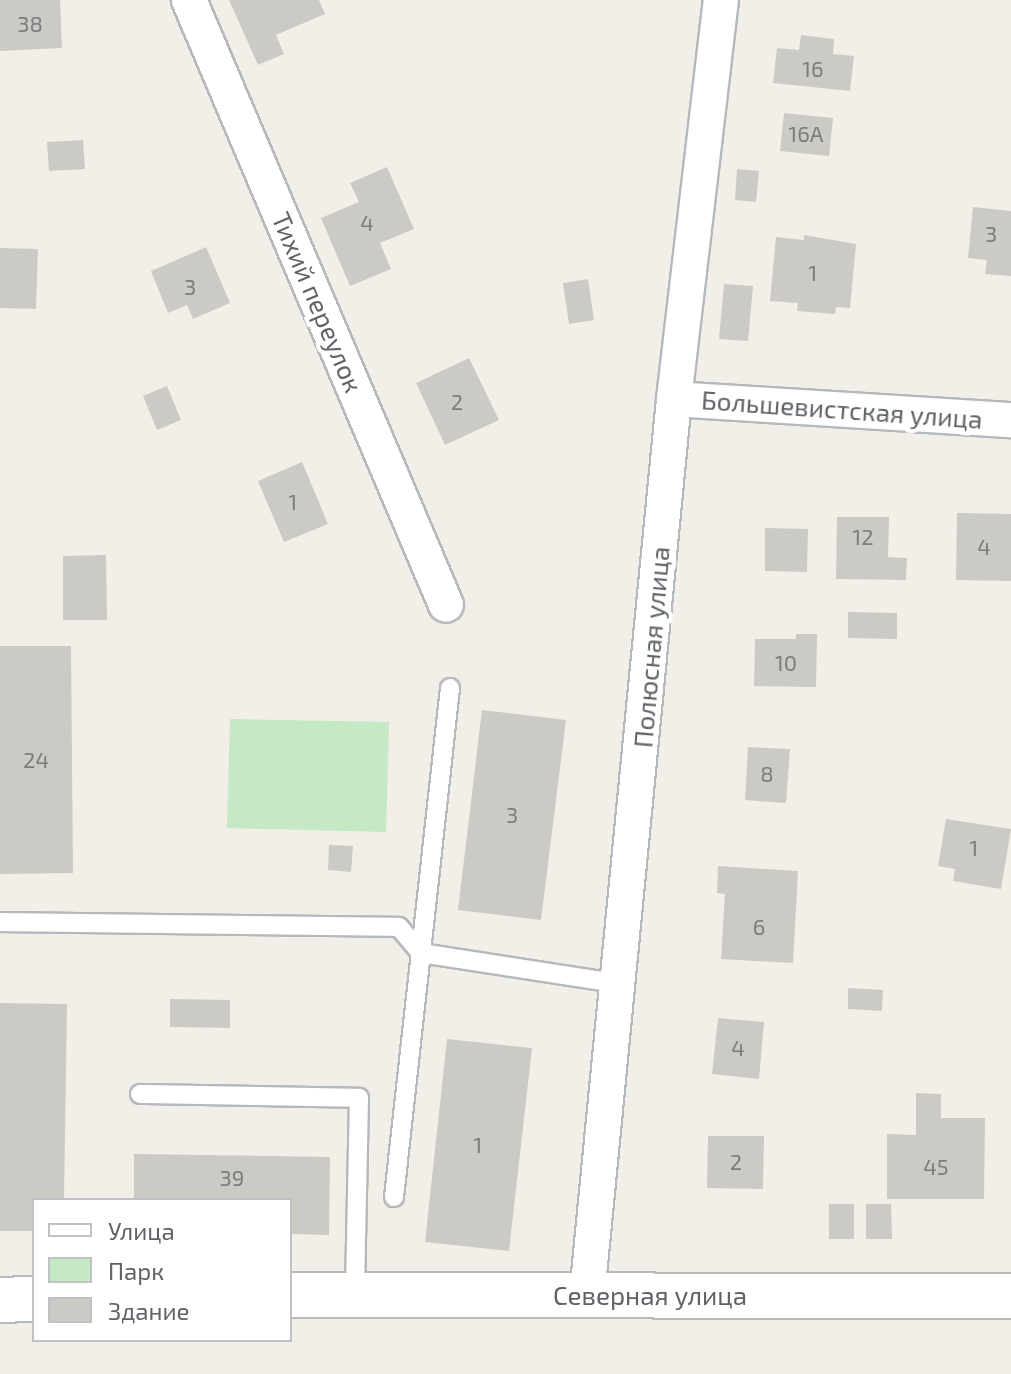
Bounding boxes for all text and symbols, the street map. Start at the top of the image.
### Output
house number: 38 [17,11,43,37]
house number: 16 [802,56,824,82]
house number: 16А [788,121,824,147]
street label: Тихий переулок [266,207,370,397]
house number: 4 [360,210,374,236]
house number: 3 [985,221,997,247]
house number: 1 [809,260,817,286]
house number: 3 [184,274,196,300]
street label: Большевистская улица [700,384,984,434]
house number: 2 [451,389,463,415]
house number: 1 [289,489,297,515]
house number: 12 [852,524,874,550]
house number: 4 [977,534,991,560]
street label: Полюсная улица [627,545,675,749]
house number: 10 [775,650,797,676]
house number: 24 [23,747,49,773]
house number: 8 [760,761,774,787]
house number: 3 [506,802,518,828]
house number: 1 [970,835,978,861]
house number: 6 [753,914,765,940]
house number: 4 [731,1035,745,1061]
house number: 1 [474,1132,482,1158]
house number: 2 [730,1149,742,1175]
house number: 45 [923,1154,949,1180]
house number: 39 [220,1165,244,1191]
legend [32,1198,292,1342]
text: Улица [108,1216,175,1245]
text: Парк [108,1256,164,1285]
street label: Северная улица [553,1279,747,1311]
text: Здание [108,1296,190,1325]

